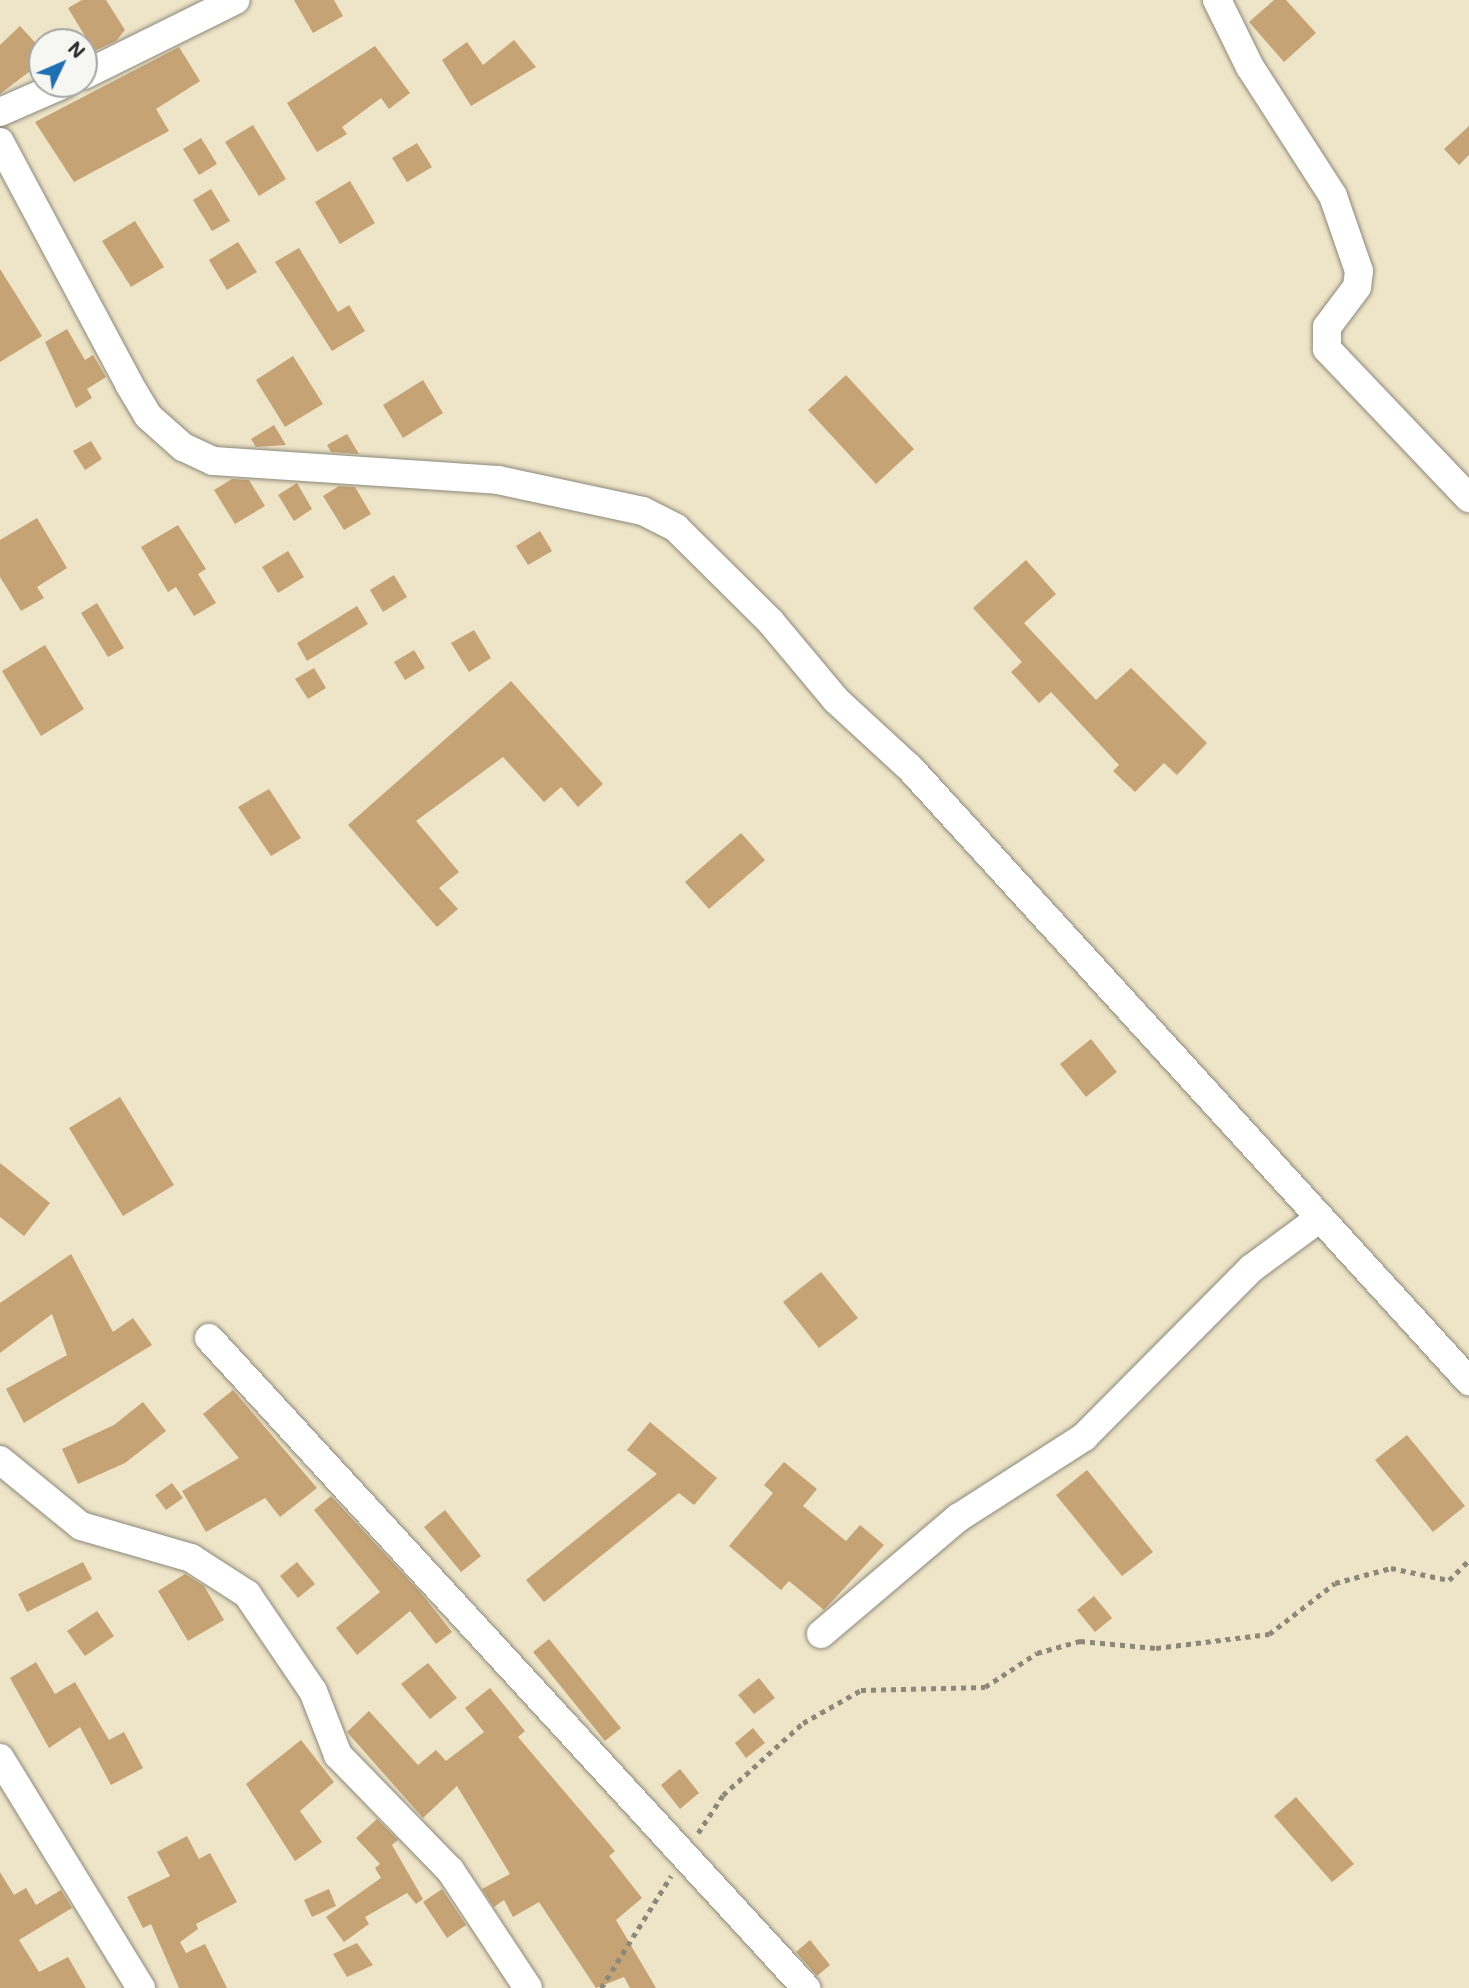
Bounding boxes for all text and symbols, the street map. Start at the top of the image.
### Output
north arrow [28,28,98,98]
text: N [63,36,91,63]

